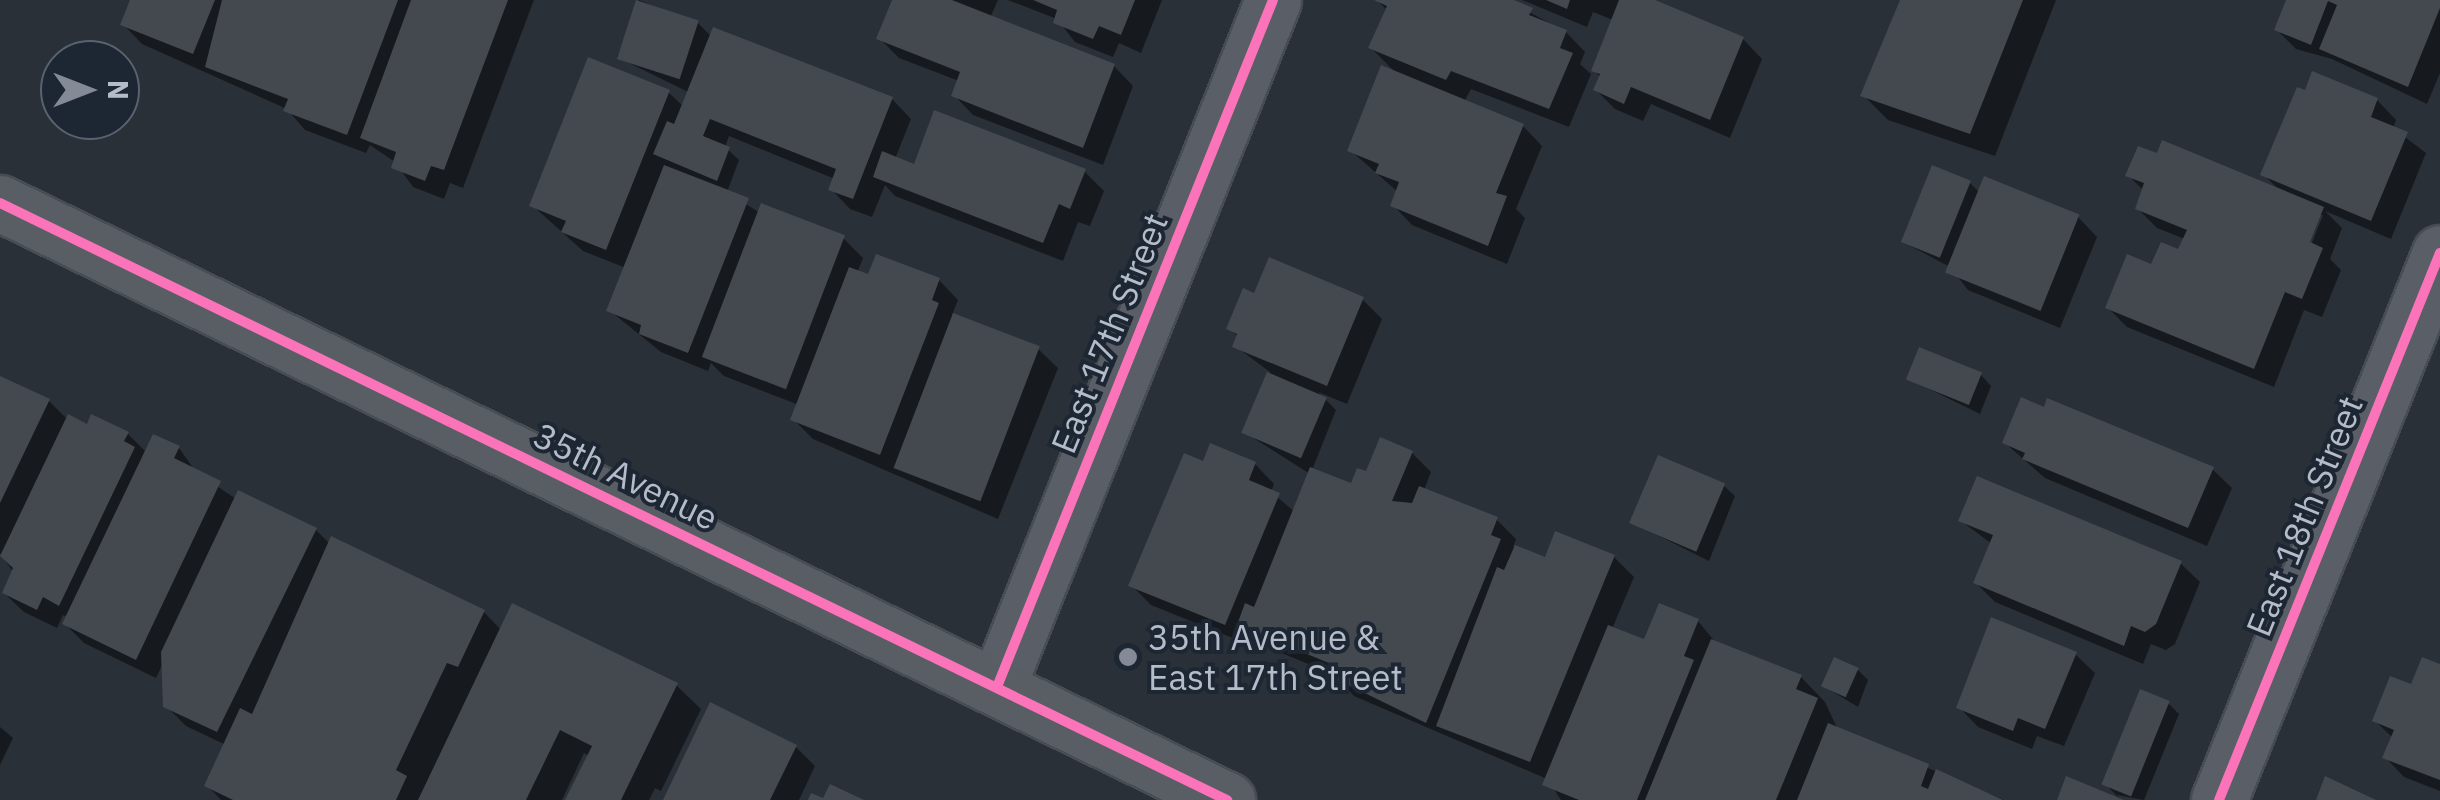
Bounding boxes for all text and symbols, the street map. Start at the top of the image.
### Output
north arrow [40,40,140,140]
text: N [100,80,137,100]
street label: East 17th Street [1042,207,1176,459]
street label: East 18th Street [2237,390,2371,642]
street label: 35th Avenue [527,413,725,539]
place label: 35th Avenue & East 17th Street [1148,616,1403,698]
marker: 35th Avenue & East 17th Street [1117,646,1139,668]

